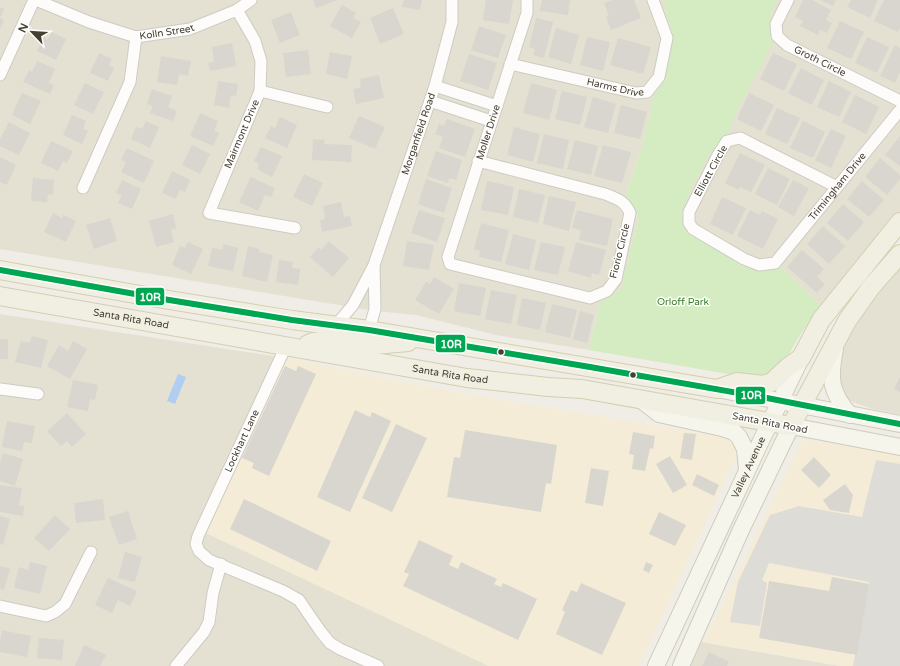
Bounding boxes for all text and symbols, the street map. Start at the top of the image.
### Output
north arrow [12,12,52,52]
text: N [16,21,31,35]
street label: Kolln Street [139,22,196,42]
street label: Groth Circle [792,43,848,79]
street label: Harms Drive [585,76,645,100]
street label: Morganfield Road [399,91,438,176]
street label: Mairmont Drive [222,97,262,170]
street label: Moller Drive [474,103,503,161]
street label: Elliott Circle [692,143,730,199]
street label: Trimingham Drive [806,150,869,223]
street label: Fiorio Circle [607,222,633,280]
line badge: 10R [135,287,165,306]
text: 10R [139,291,161,304]
park label: Orloff Park [657,296,710,308]
street label: Santa Rita Road [92,306,170,332]
line badge: 10R [435,334,466,353]
text: 10R [440,338,462,351]
unlabelled marker [496,347,506,357]
street label: Santa Rita Road [411,362,489,386]
unlabelled marker [628,370,638,380]
line badge: 10R [735,386,766,405]
text: 10R [740,389,762,402]
street label: Lockhart Lane [222,407,262,474]
street label: Santa Rita Road [731,410,809,436]
street label: Valley Avenue [729,435,768,500]

